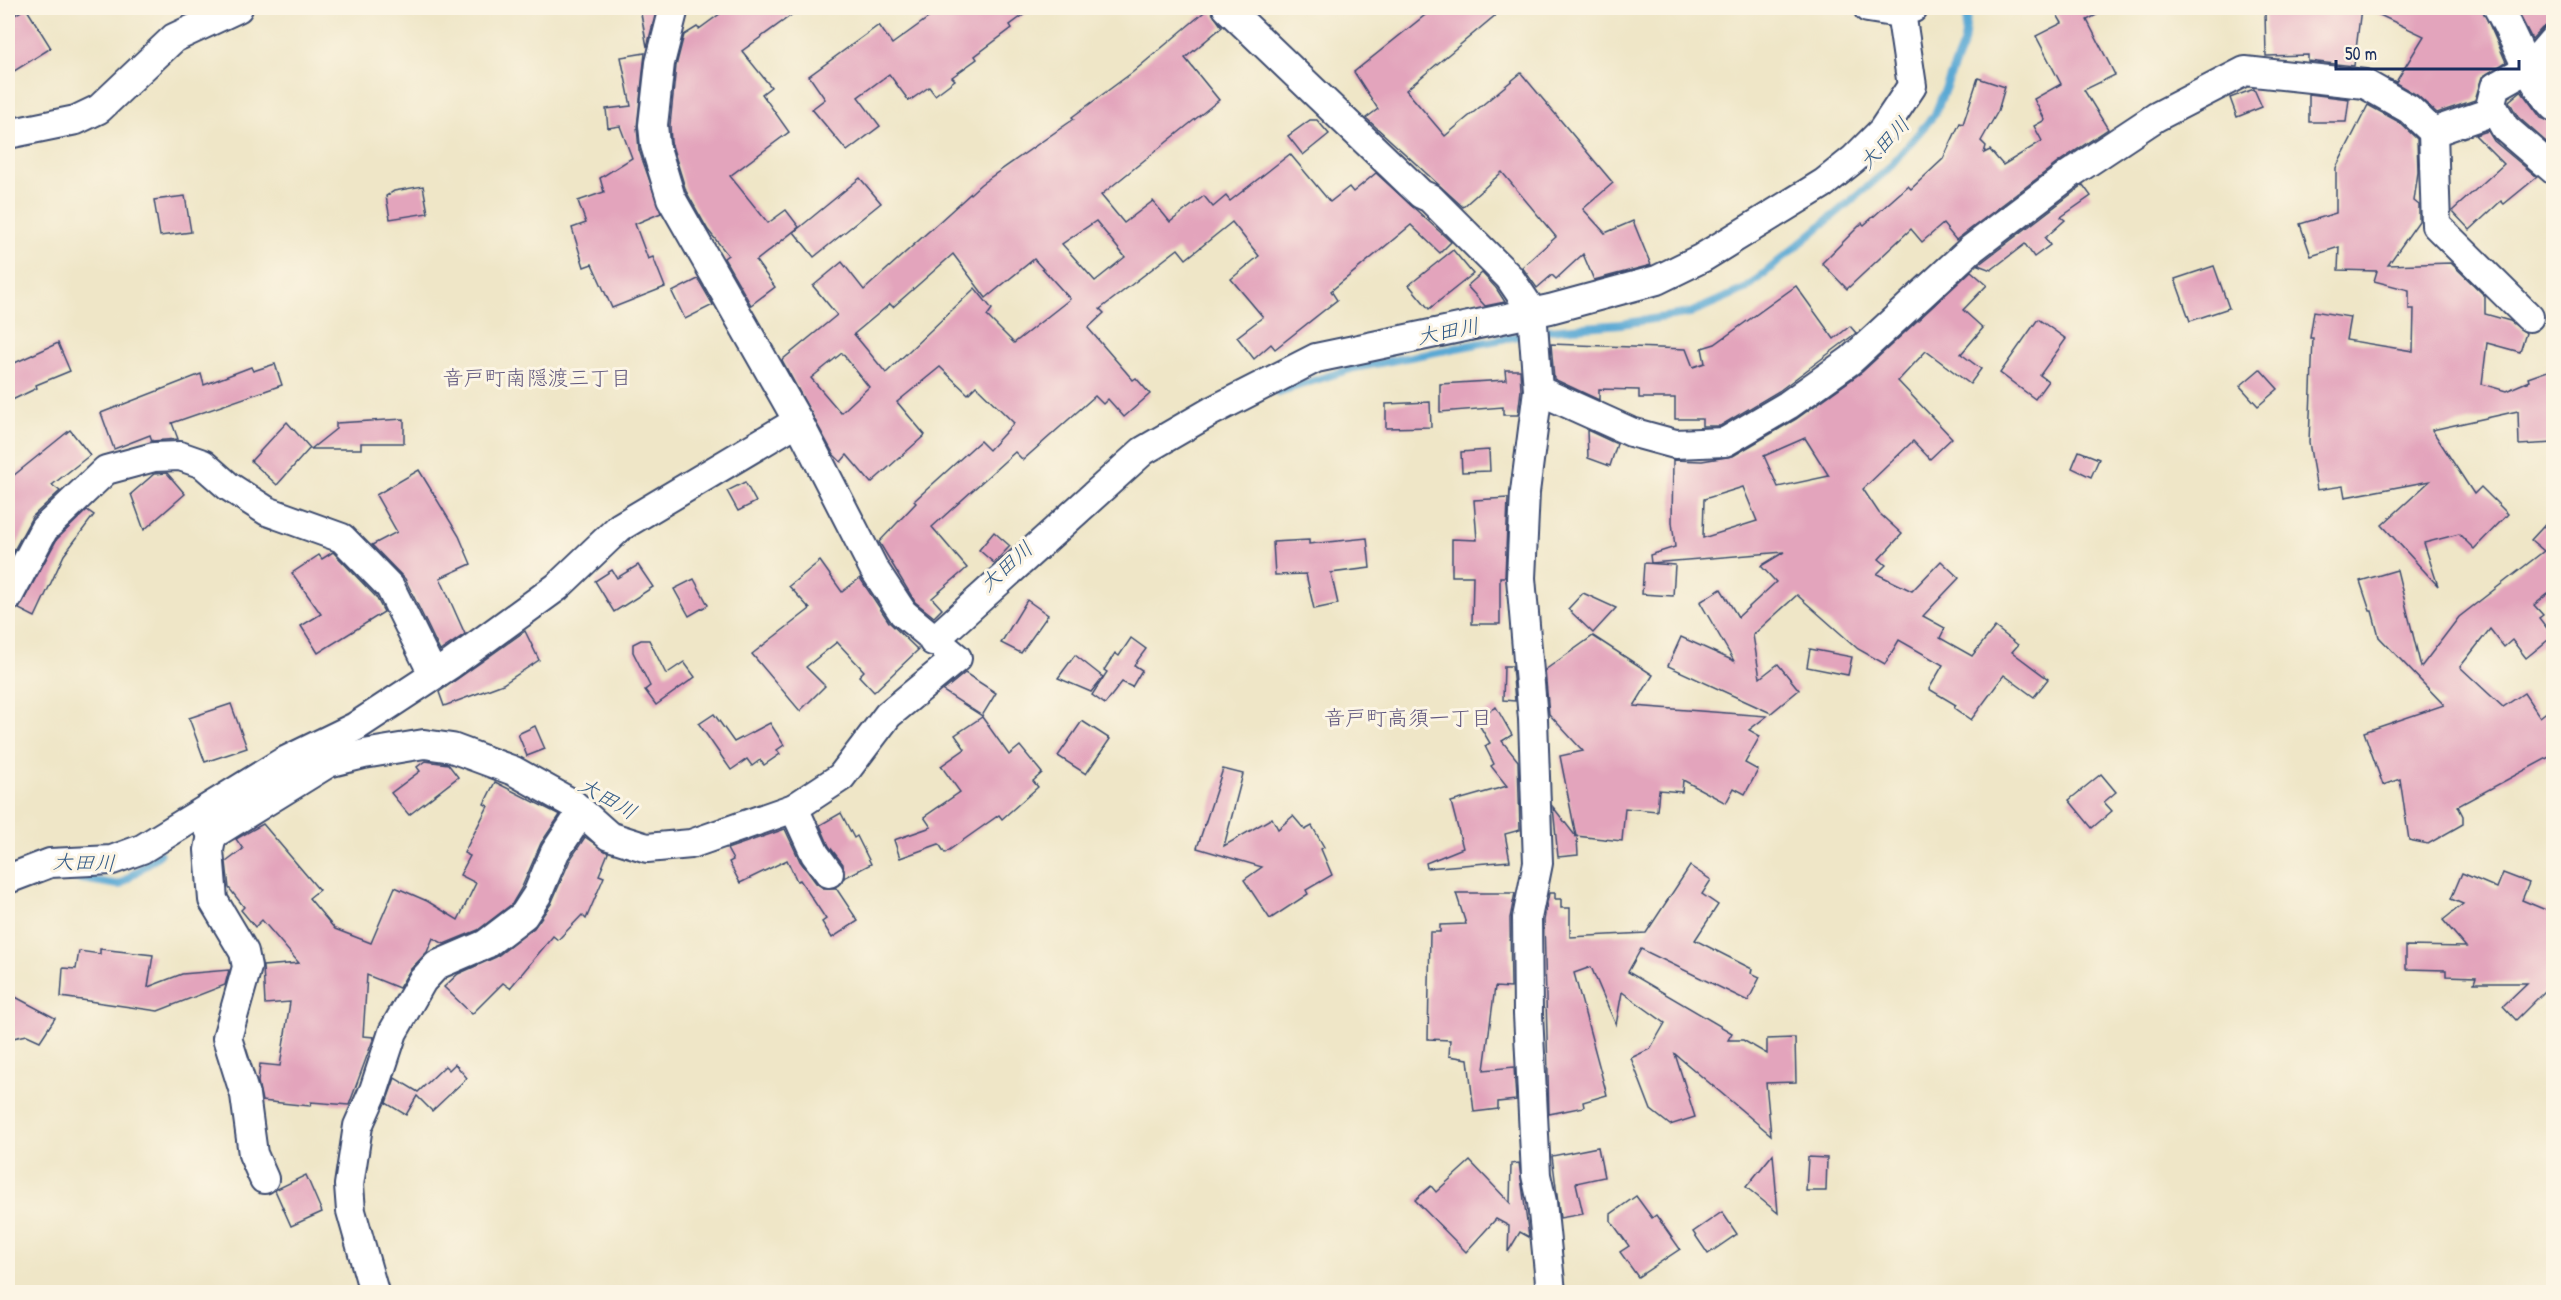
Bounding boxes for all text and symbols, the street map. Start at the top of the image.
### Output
scale bar [2336,33,2519,71]
text: 50 m [2345,41,2377,66]
water label: 大田川 [1852,110,1916,176]
water label: 大田川 [1414,311,1482,351]
district label: 音戸町南隠渡三丁目 [443,363,632,392]
water label: 大田川 [973,534,1039,598]
district label: 音戸町高須一丁目 [1324,703,1492,732]
water label: 大田川 [573,770,643,826]
water label: 大田川 [52,846,116,878]

